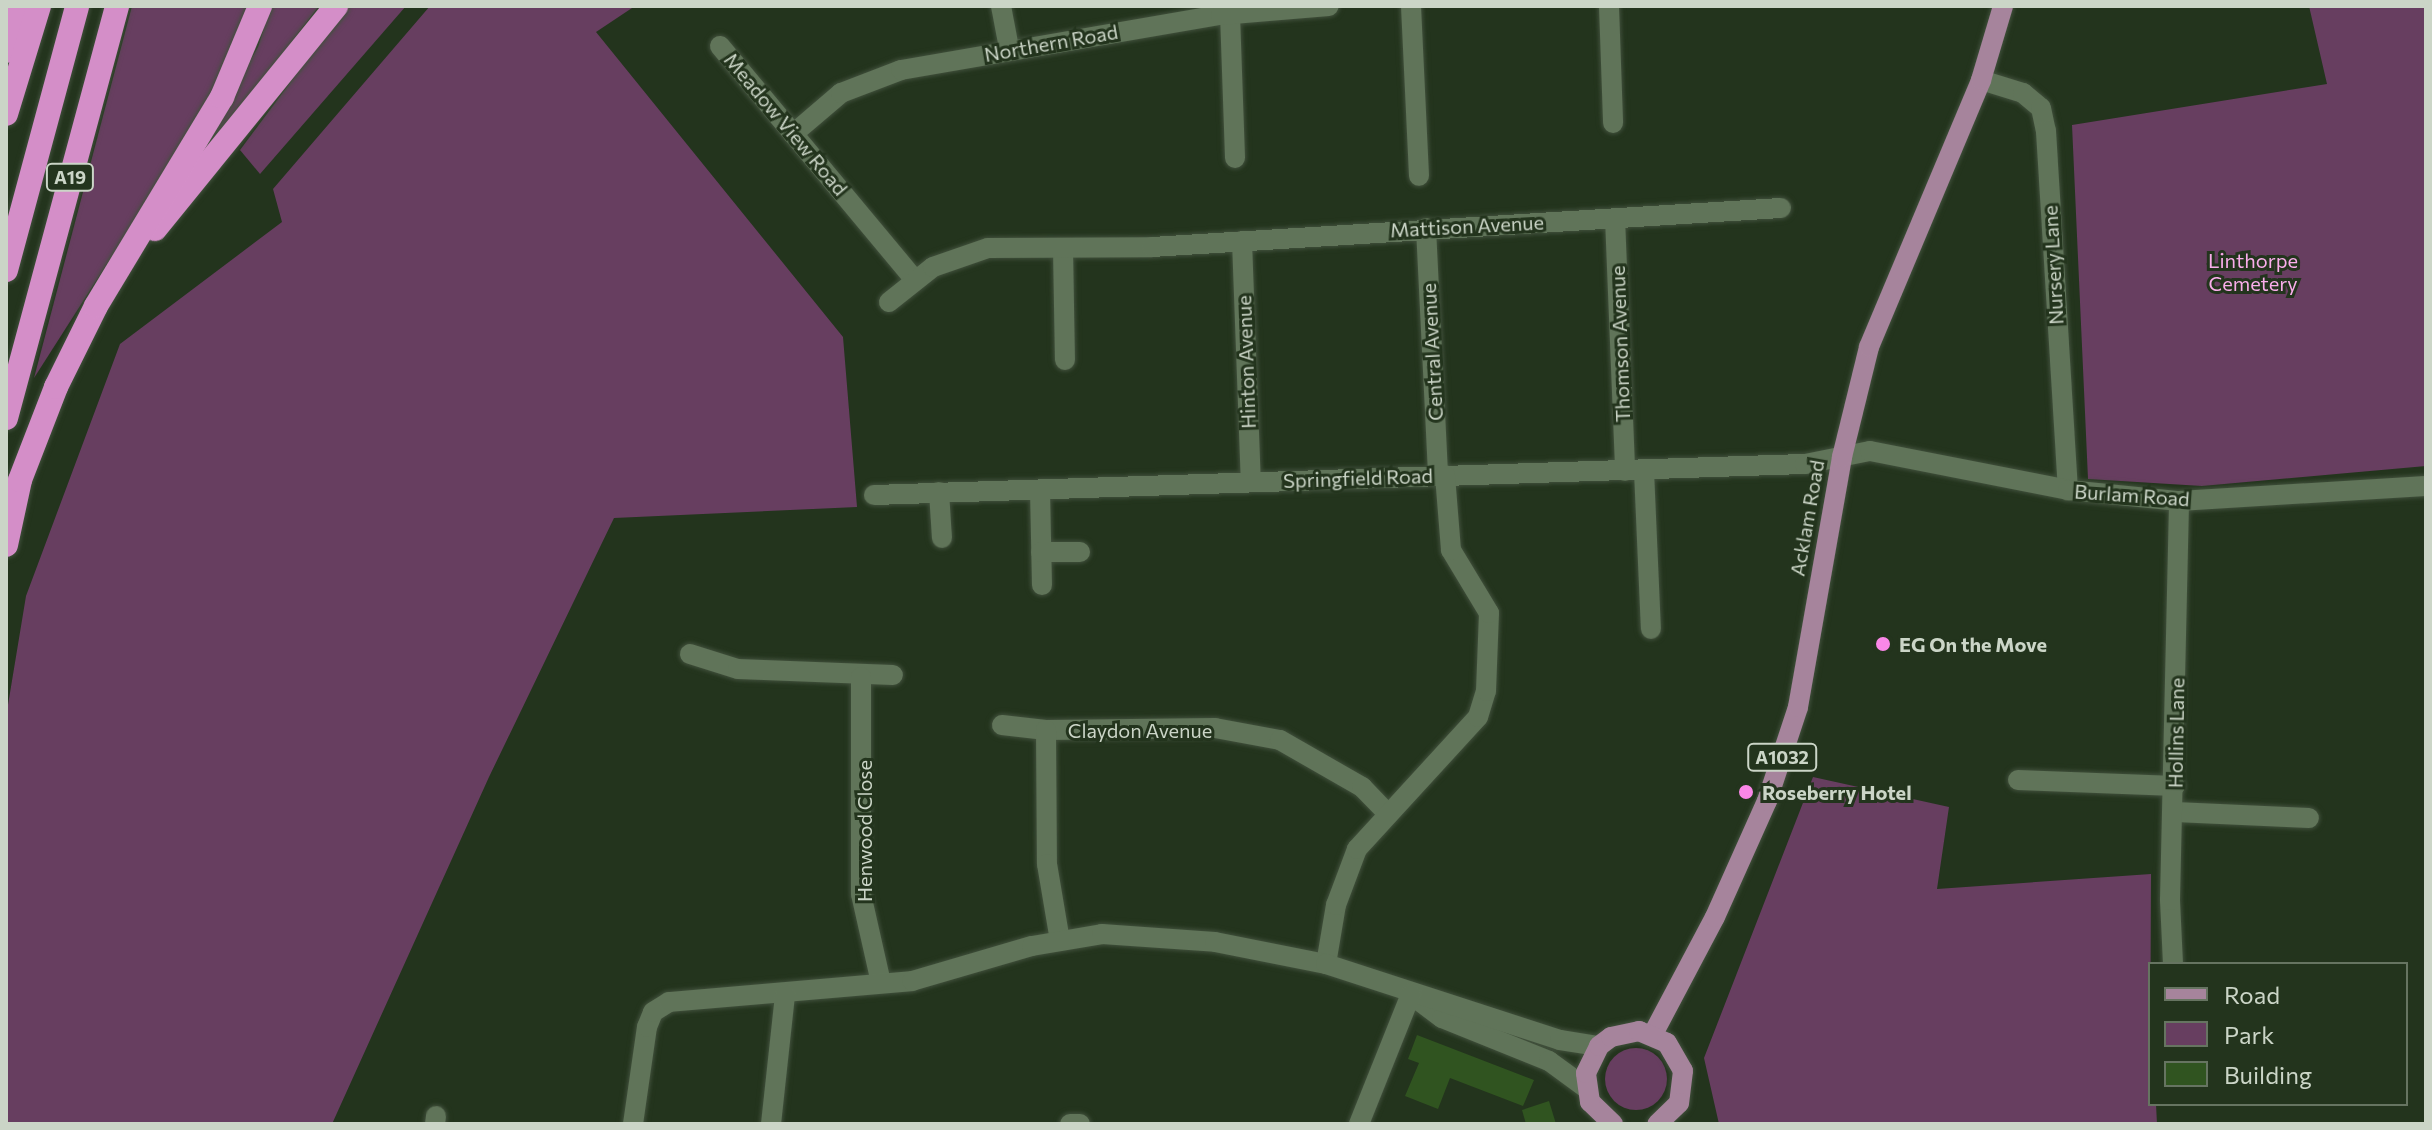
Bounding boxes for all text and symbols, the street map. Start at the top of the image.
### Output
street label: Northern Road [982,19,1120,67]
street label: Meadow View Road [719,48,853,200]
road number: A19 [44,163,96,191]
street label: Nursery Lane [2038,205,2068,325]
street label: Mattison Avenue [1389,210,1545,242]
park label: Linthorpe Cemetery [2208,248,2298,295]
street label: Thomson Avenue [1605,265,1635,423]
street label: Central Avenue [1416,283,1448,421]
street label: Hinton Avenue [1232,295,1260,429]
street label: Acklam Road [1785,458,1829,578]
street label: Springfield Road [1283,463,1433,493]
street label: Burlam Road [2074,479,2190,511]
place label: EG On the Move [1899,632,2047,656]
marker: EG On the Move [1874,635,1892,653]
street label: Hollins Lane [2163,678,2189,788]
street label: Claydon Avenue [1068,718,1212,742]
road number: A1032 [1746,743,1818,771]
street label: Henwood Close [852,760,876,902]
place label: Roseberry Hotel [1762,780,1912,804]
marker: Roseberry Hotel [1737,783,1755,801]
legend [2148,962,2408,1106]
text: Road [2224,980,2280,1009]
text: Park [2224,1020,2274,1049]
text: Building [2224,1060,2312,1089]

